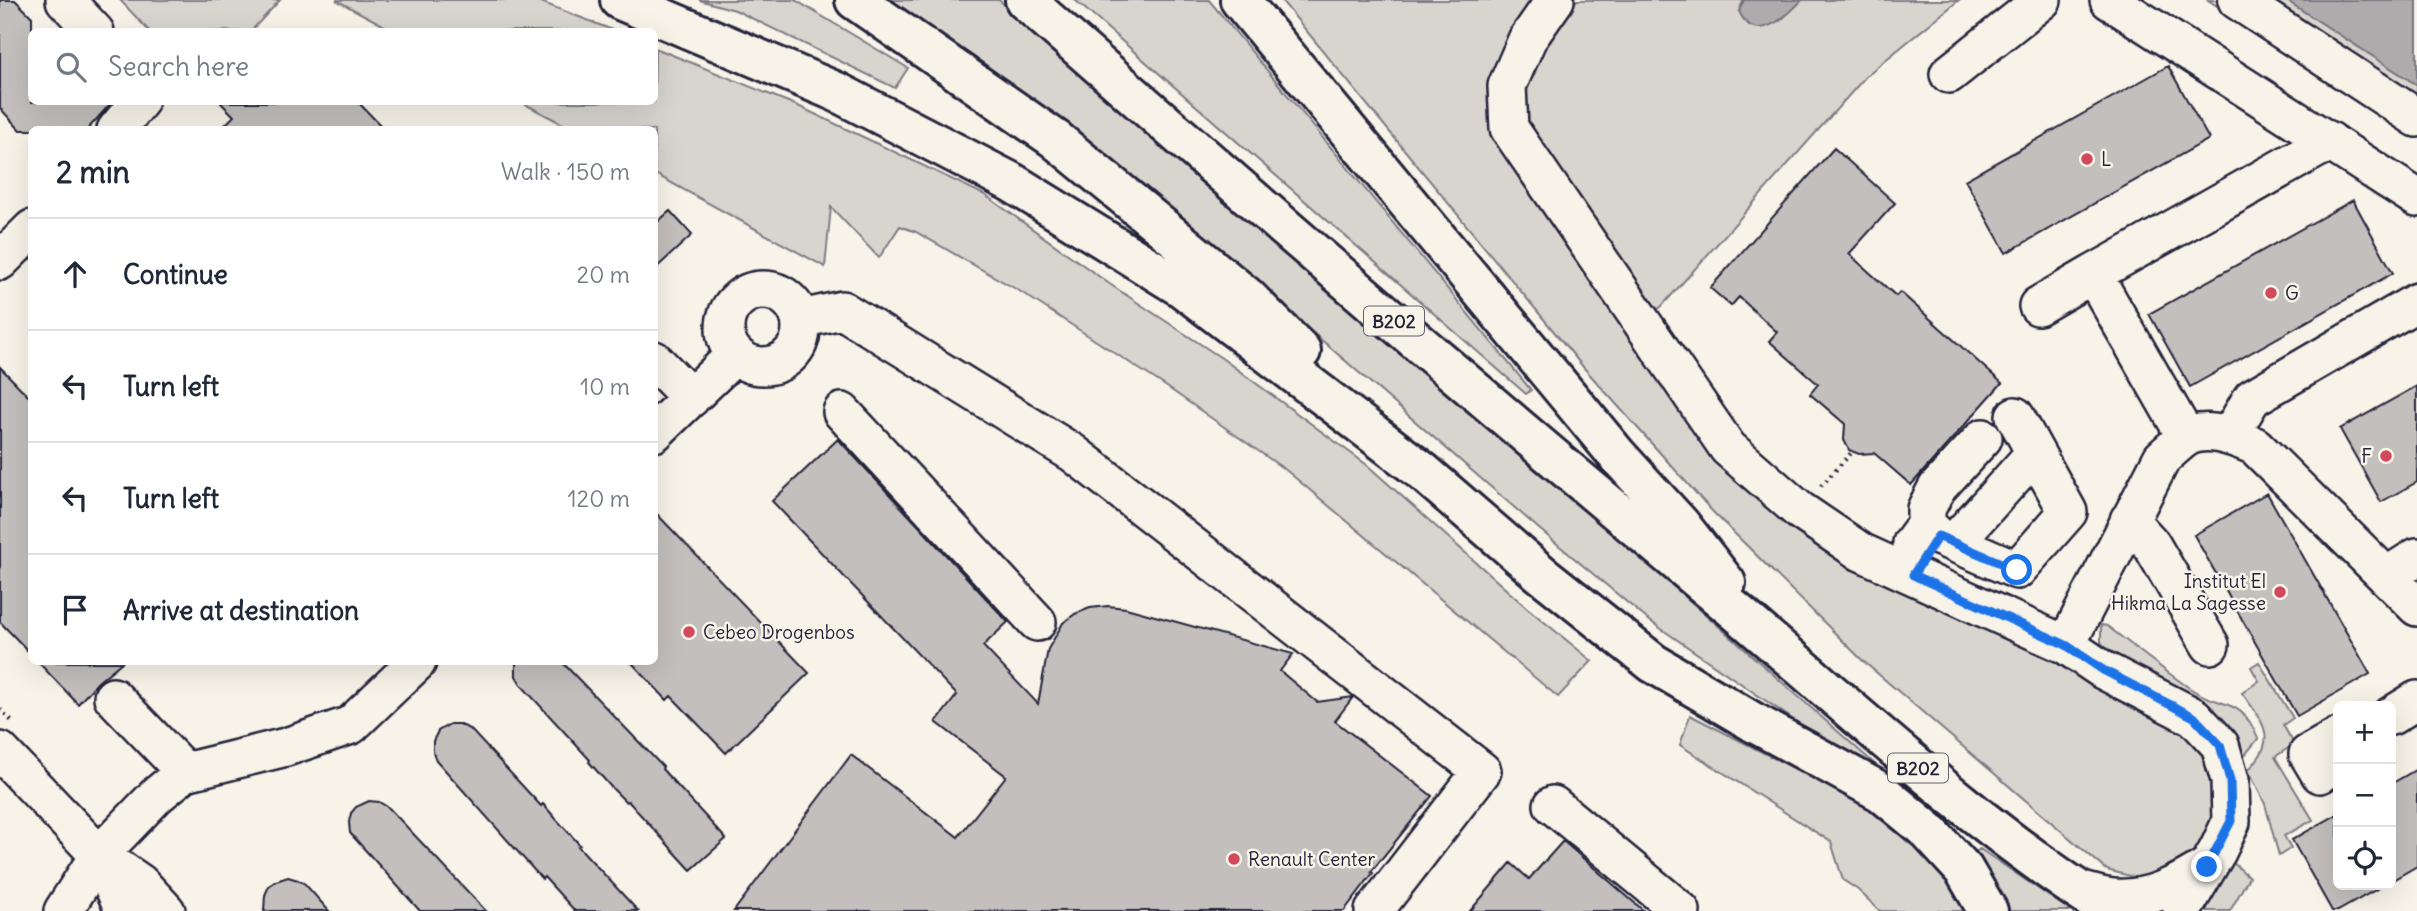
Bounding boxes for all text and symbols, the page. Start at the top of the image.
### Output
search box [28,28,658,105]
icon: search [52,48,90,86]
text: Search here [108,50,249,83]
place label: L [2101,147,2111,171]
marker: L [2079,151,2095,167]
text: 2 min [56,153,130,191]
text: Walk · 150 m [501,157,630,186]
icon: ahead [56,255,94,293]
text: Continue [123,258,228,291]
text: 20 m [577,260,630,289]
place label: G [2285,281,2299,305]
marker: G [2263,285,2279,301]
road number: B202 [1364,306,1424,335]
icon: left [56,367,94,405]
text: Turn left [123,370,219,403]
text: 10 m [580,372,630,401]
place label: F [2361,444,2372,468]
marker: F [2378,448,2394,464]
icon: left [56,479,94,517]
text: Turn left [123,482,219,515]
text: 120 m [567,484,630,513]
route start [2001,554,2032,585]
place label: Institut El Hikma La Sagesse [2111,569,2266,615]
marker: Institut El Hikma La Sagesse [2272,584,2288,600]
icon: arrive [56,591,94,629]
text: Arrive at destination [123,594,359,627]
place label: Cebeo Drogenbos [703,620,855,644]
marker: Cebeo Drogenbos [681,624,697,640]
map controls [2333,701,2396,890]
button: + [2333,701,2396,764]
road number: B202 [1888,754,1948,782]
button: − [2333,764,2396,827]
button: locate [2333,827,2396,890]
place label: Renault Center [1248,847,1375,871]
marker: Renault Center [1226,851,1242,867]
route end [2191,851,2222,882]

